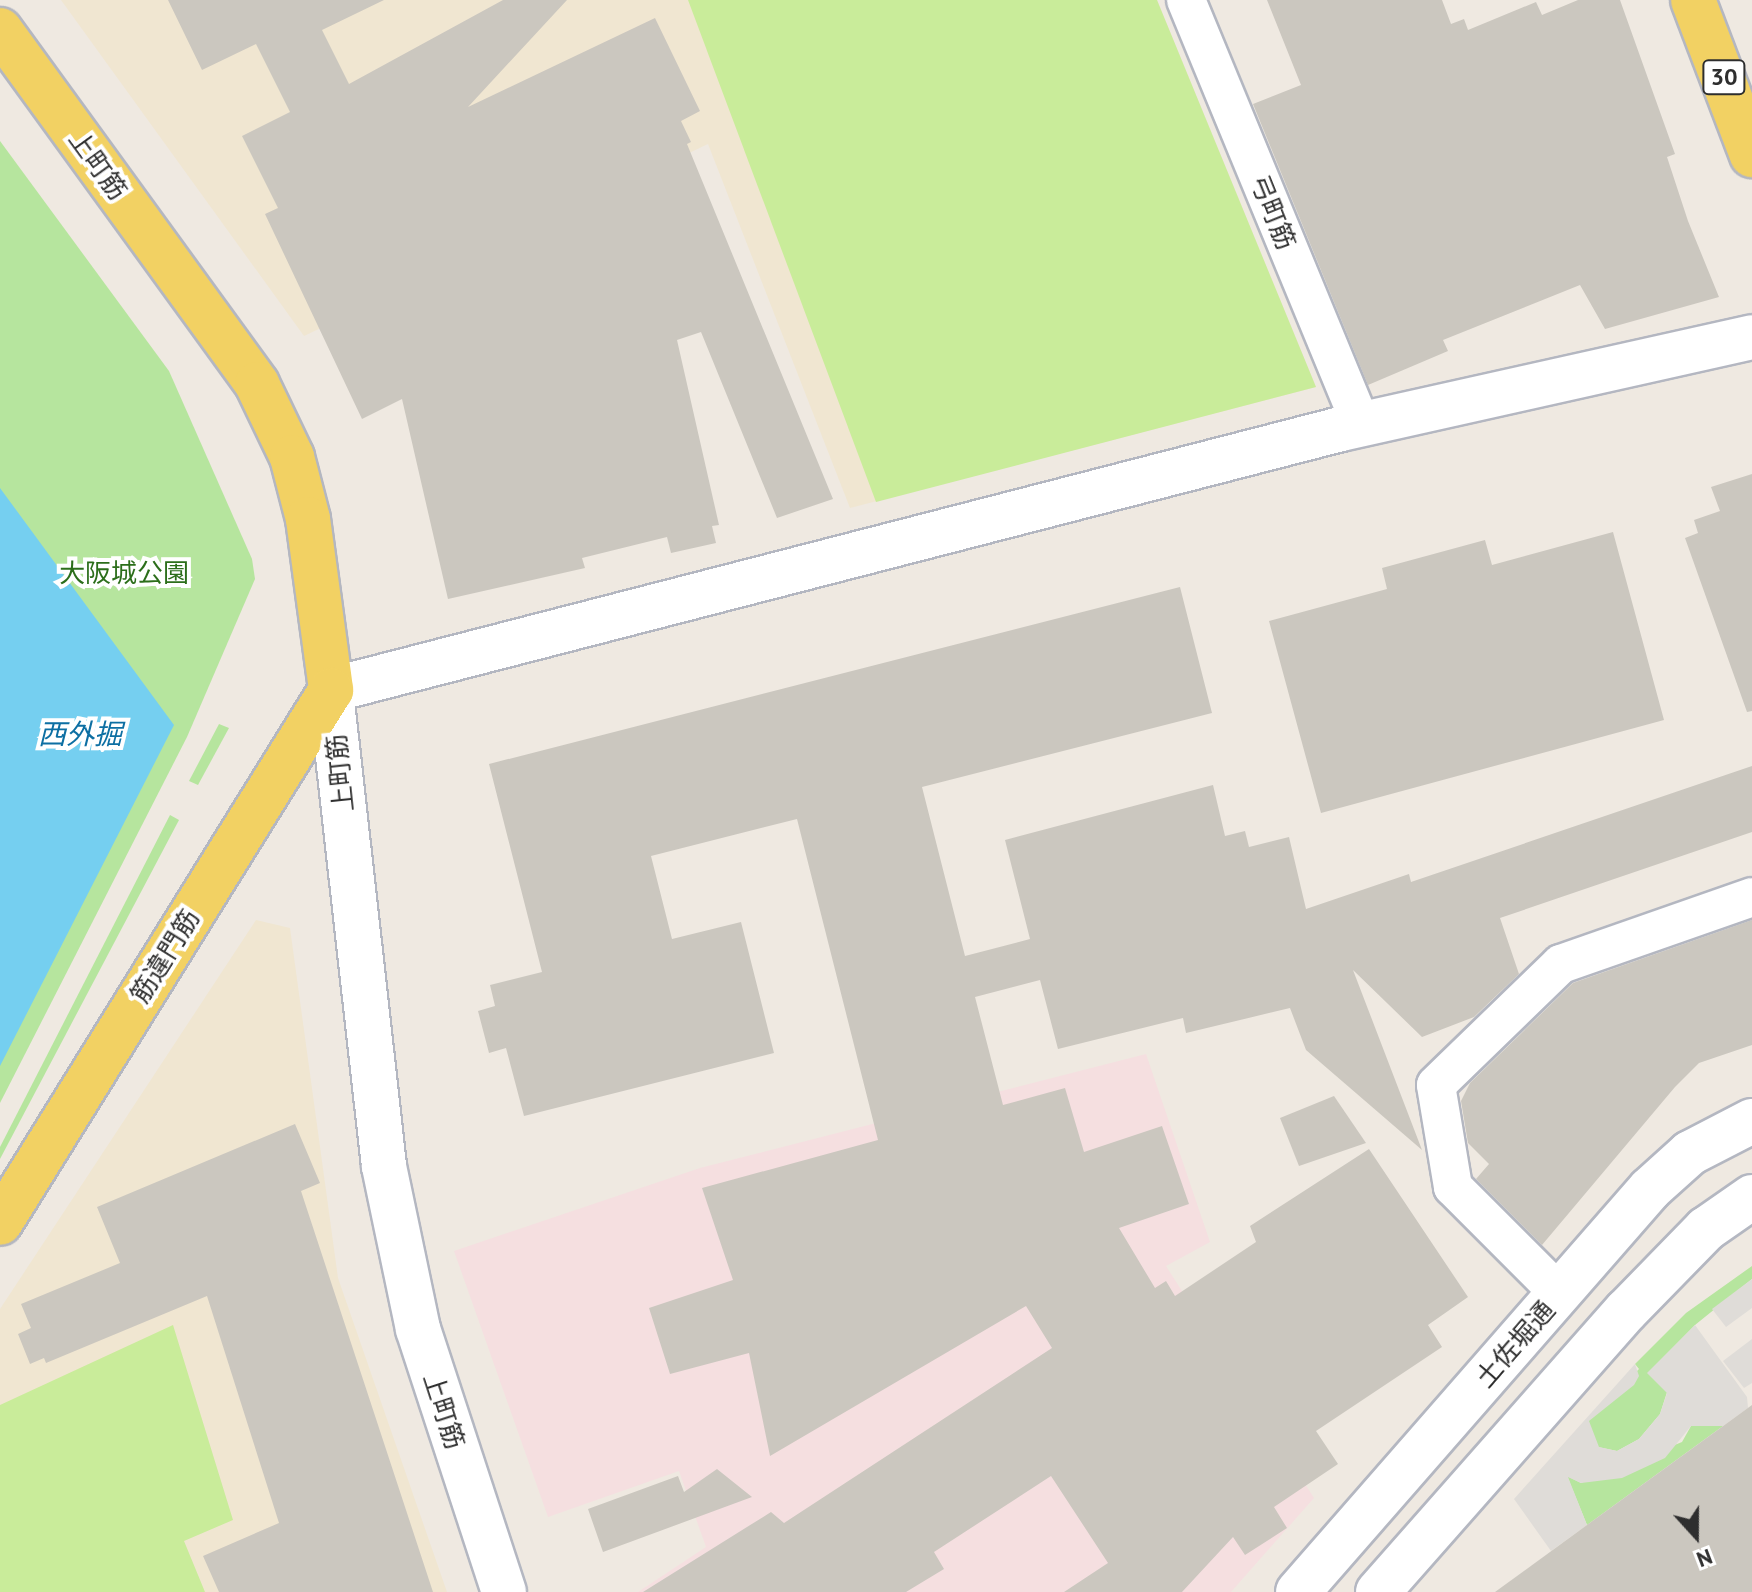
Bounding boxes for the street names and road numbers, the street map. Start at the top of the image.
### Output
road number: 30 [1702,57,1746,97]
street label: 上町筋 [62,124,134,206]
street label: 弓町筋 [1244,170,1302,254]
street label: 上町筋 [320,733,360,813]
street label: 筋違門筋 [124,904,206,1008]
street label: 土佐堀通 [1469,1295,1561,1393]
street label: 上町筋 [417,1369,471,1453]

